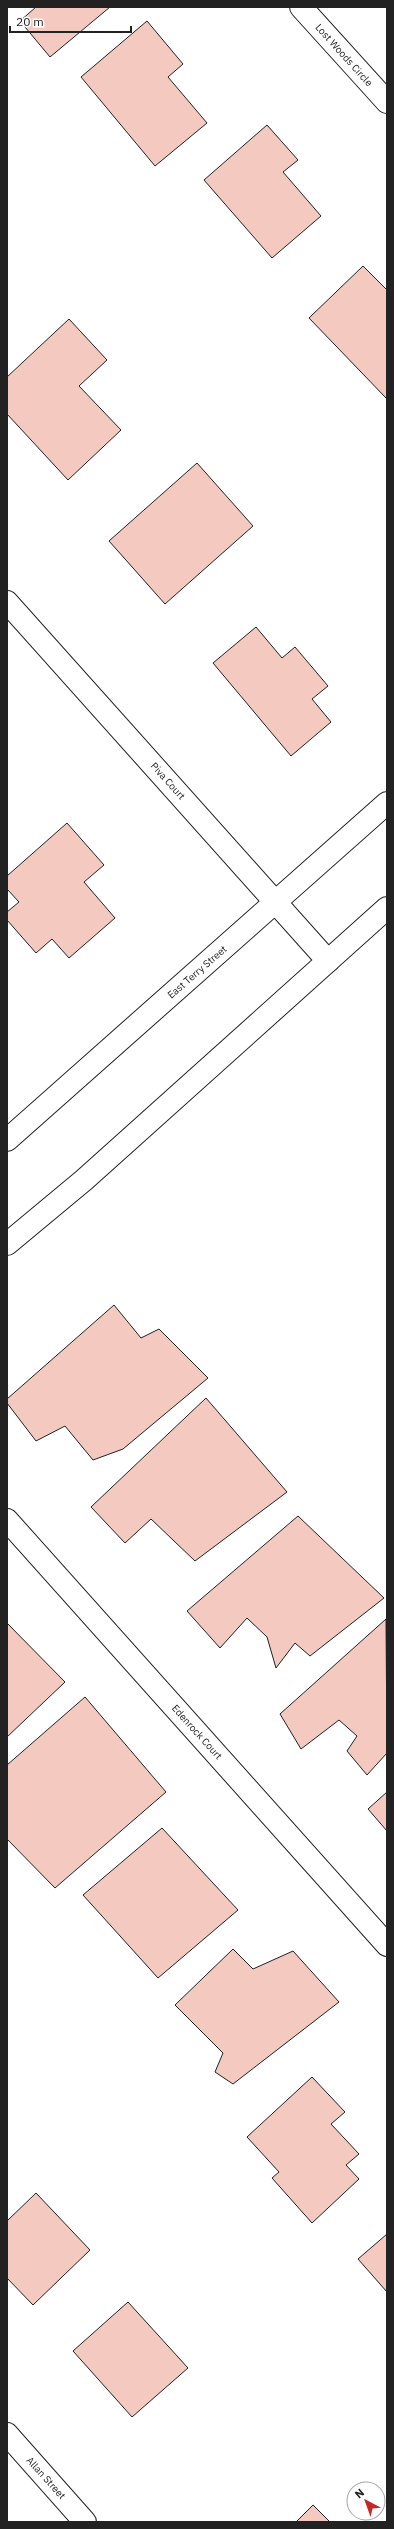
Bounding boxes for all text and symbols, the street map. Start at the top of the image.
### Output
scale bar [10,8,131,34]
text: 20 m [16,14,44,29]
street label: Lost Woods Circle [312,21,376,89]
street label: Piva Court [148,760,188,803]
street label: East Terry Street [165,942,230,1001]
street label: Edenrock Court [169,1702,225,1762]
street label: Allan Street [24,2454,69,2502]
north arrow [346,2481,386,2521]
text: N [352,2486,367,2501]

